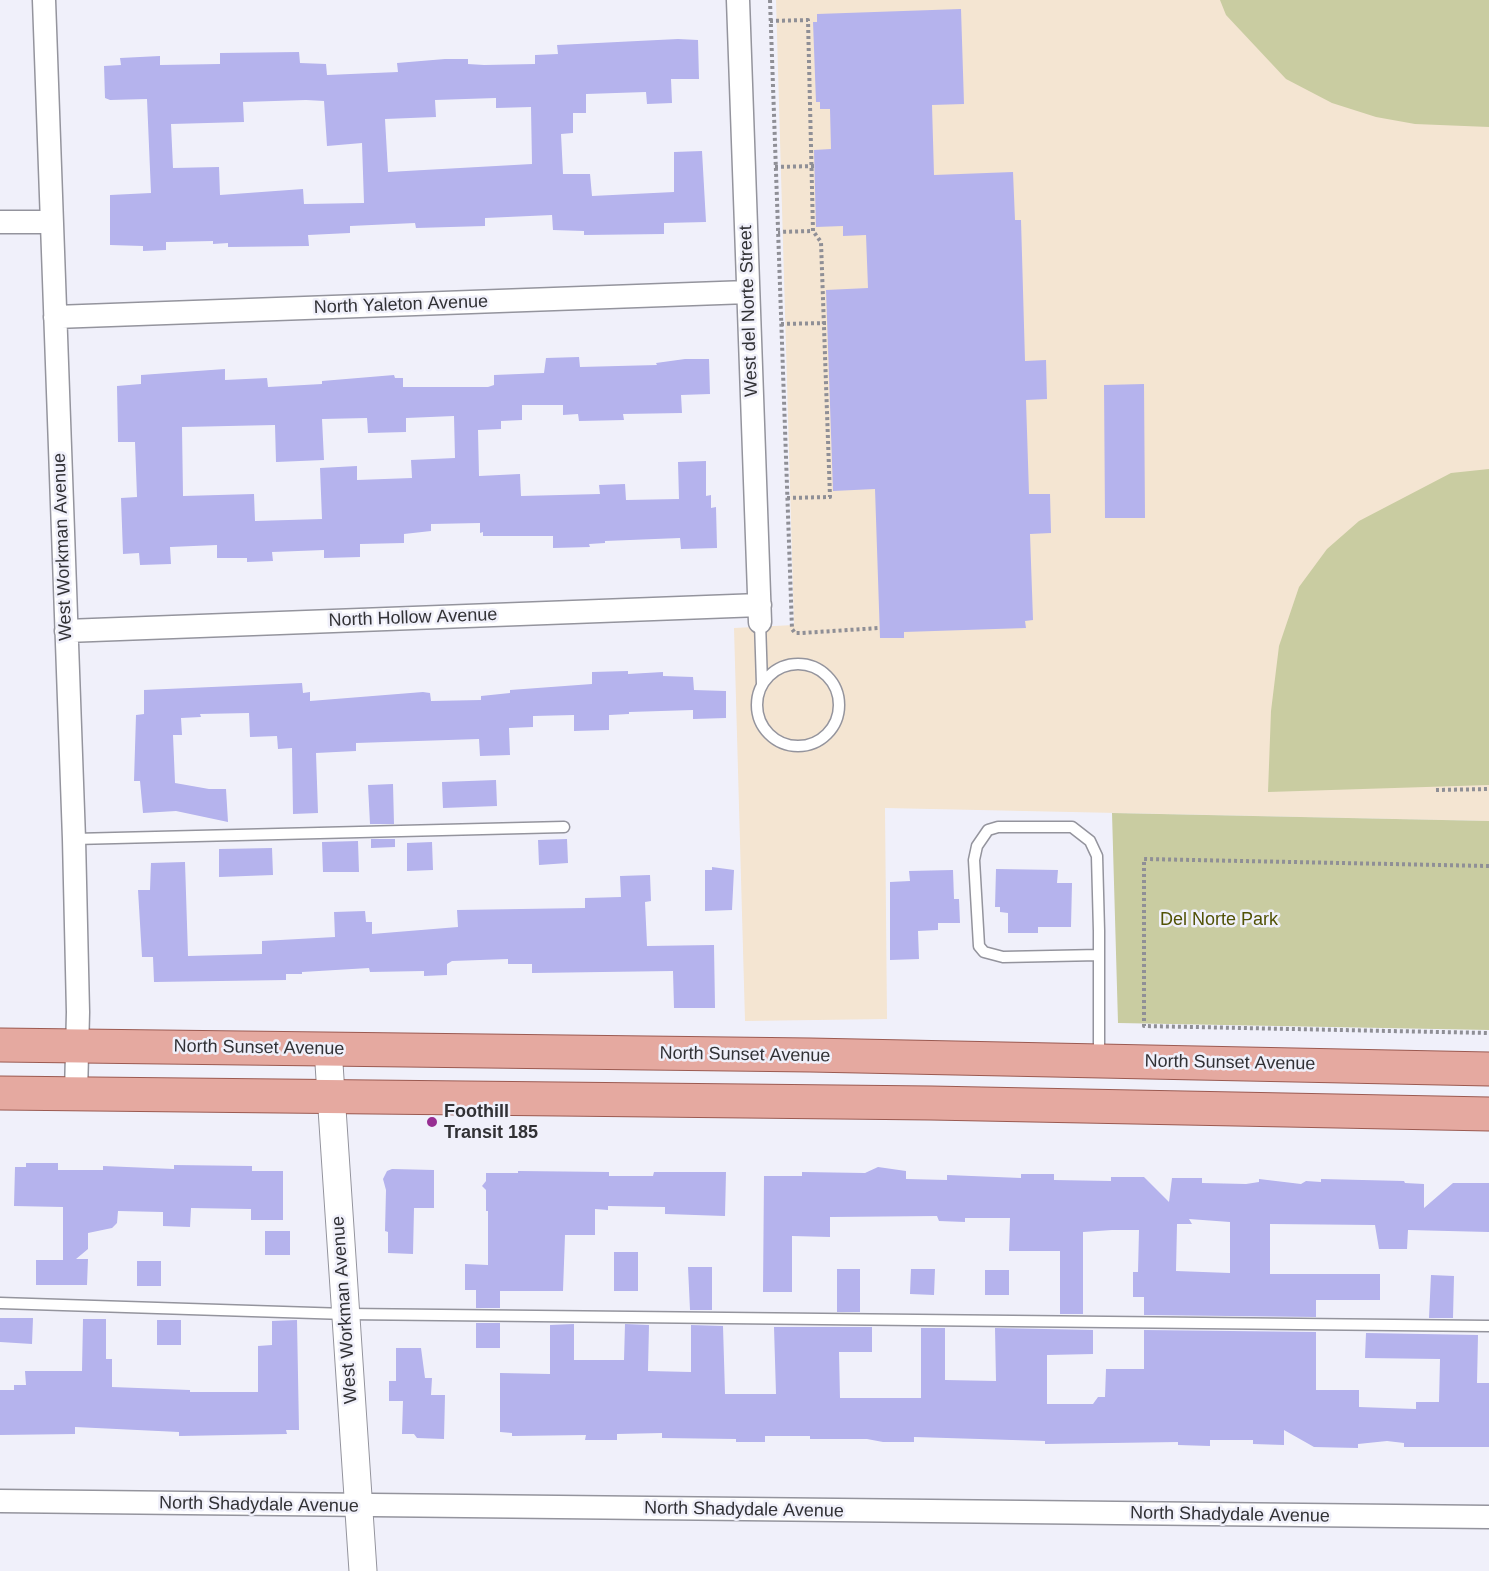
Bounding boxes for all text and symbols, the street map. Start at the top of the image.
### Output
street label: West del Norte Street [735,225,763,397]
street label: North Yaleton Avenue [313,291,489,319]
street label: West Workman Avenue [49,453,77,641]
street label: North Hollow Avenue [328,604,498,632]
park label: Del Norte Park [1160,909,1278,931]
street label: North Sunset Avenue [173,1036,345,1060]
street label: North Sunset Avenue [659,1043,831,1067]
street label: North Sunset Avenue [1144,1051,1316,1075]
place label: Foothill Transit 185 [444,1101,538,1144]
marker: Foothill Transit 185 [425,1115,439,1129]
street label: West Workman Avenue [328,1215,362,1405]
street label: North Shadydale Avenue [159,1492,359,1518]
street label: North Shadydale Avenue [644,1497,844,1523]
street label: North Shadydale Avenue [1130,1502,1330,1528]

